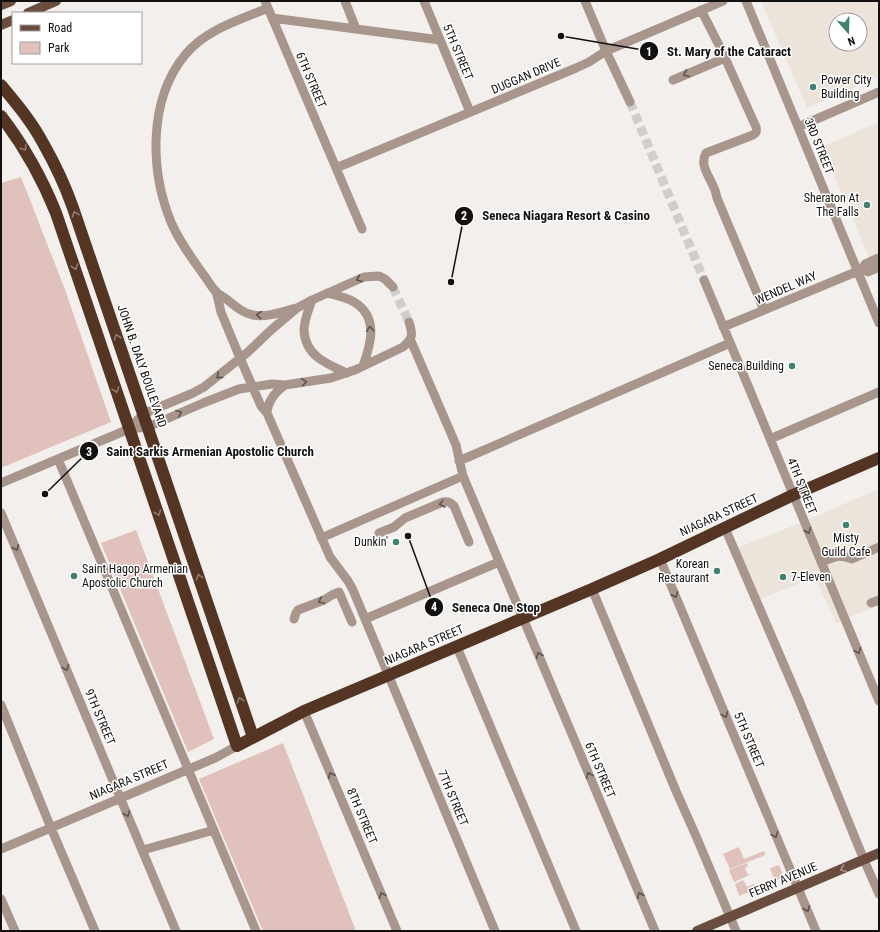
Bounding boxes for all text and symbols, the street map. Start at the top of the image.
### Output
legend [12,12,142,64]
north arrow [828,12,868,52]
text: Road [48,21,72,35]
street label: 5TH STREET [440,22,476,82]
text: N [846,34,857,48]
callout: St. Mary of the Cataract [639,39,799,64]
text: Park [48,41,70,55]
text: St. Mary of the Cataract [667,44,791,59]
text: 1 [646,45,652,59]
street label: 6TH STREET [293,50,329,110]
street label: DUGGAN DRIVE [489,55,563,97]
one-way arrow [683,70,690,78]
place label: Power City Building [821,73,872,101]
marker: Power City Building [808,82,818,92]
street label: 3RD STREET [801,116,837,176]
one-way arrow [19,144,26,151]
place label: Sheraton At The Falls [804,191,859,219]
marker: Sheraton At The Falls [862,200,872,210]
callout: Seneca Niagara Resort & Casino [454,203,658,228]
text: Seneca Niagara Resort & Casino [482,208,650,223]
text: 2 [461,209,467,223]
one-way arrow [72,210,80,217]
one-way arrow [70,264,78,271]
street label: WENDEL WAY [753,269,819,307]
one-way arrow [356,275,363,283]
street label: JOHN B. DALY BOULEVARD [114,303,170,429]
one-way arrow [256,311,262,319]
one-way arrow [366,326,375,332]
one-way arrow [113,333,122,340]
place label: Seneca Building [708,359,784,373]
marker: Seneca Building [787,361,797,371]
one-way arrow [216,371,223,378]
one-way arrow [301,378,307,387]
one-way arrow [111,387,120,394]
one-way arrow [176,410,183,418]
callout: Saint Sarkis Armenian Apostolic Church [79,439,322,464]
text: Saint Sarkis Armenian Apostolic Church [106,444,314,459]
text: 3 [86,445,92,459]
street label: 4TH STREET [784,456,820,516]
street label: NIAGARA STREET [678,491,760,539]
one-way arrow [439,499,446,507]
one-way arrow [153,510,162,517]
marker: Misty Guild Cafe [841,520,851,530]
one-way arrow [804,528,812,535]
place label: Misty Guild Cafe [822,531,871,559]
place label: Dunkin' [354,535,388,549]
marker: Dunkin' [391,537,401,547]
one-way arrow [11,544,19,552]
place label: Korean Restaurant [658,557,709,585]
place label: Saint Hagop Armenian Apostolic Church [82,562,188,590]
marker: Korean Restaurant [712,566,722,576]
place label: 7-Eleven [791,570,831,584]
marker: Saint Hagop Armenian Apostolic Church [69,571,79,581]
marker: 7-Eleven [778,572,788,582]
one-way arrow [195,574,203,581]
one-way arrow [670,590,678,598]
callout: Seneca One Stop [424,595,548,620]
one-way arrow [318,596,325,604]
text: 4 [431,600,437,614]
text: Seneca One Stop [452,600,540,615]
street label: NIAGARA STREET [382,622,466,668]
one-way arrow [853,647,861,655]
one-way arrow [536,652,544,660]
one-way arrow [62,665,70,672]
street label: 9TH STREET [82,687,118,747]
one-way arrow [237,697,245,704]
street label: 5TH STREET [731,710,767,770]
one-way arrow [721,711,729,718]
street label: 6TH STREET [582,740,618,800]
street label: NIAGARA STREET [87,757,171,803]
street label: 7TH STREET [435,768,471,828]
one-way arrow [328,772,336,780]
one-way arrow [586,772,594,779]
street label: 8TH STREET [344,786,380,846]
one-way arrow [123,811,131,818]
one-way arrow [771,831,779,838]
street label: FERRY AVENUE [747,859,819,901]
one-way arrow [840,864,847,872]
one-way arrow [378,892,386,899]
one-way arrow [636,892,644,899]
one-way arrow [802,906,810,913]

